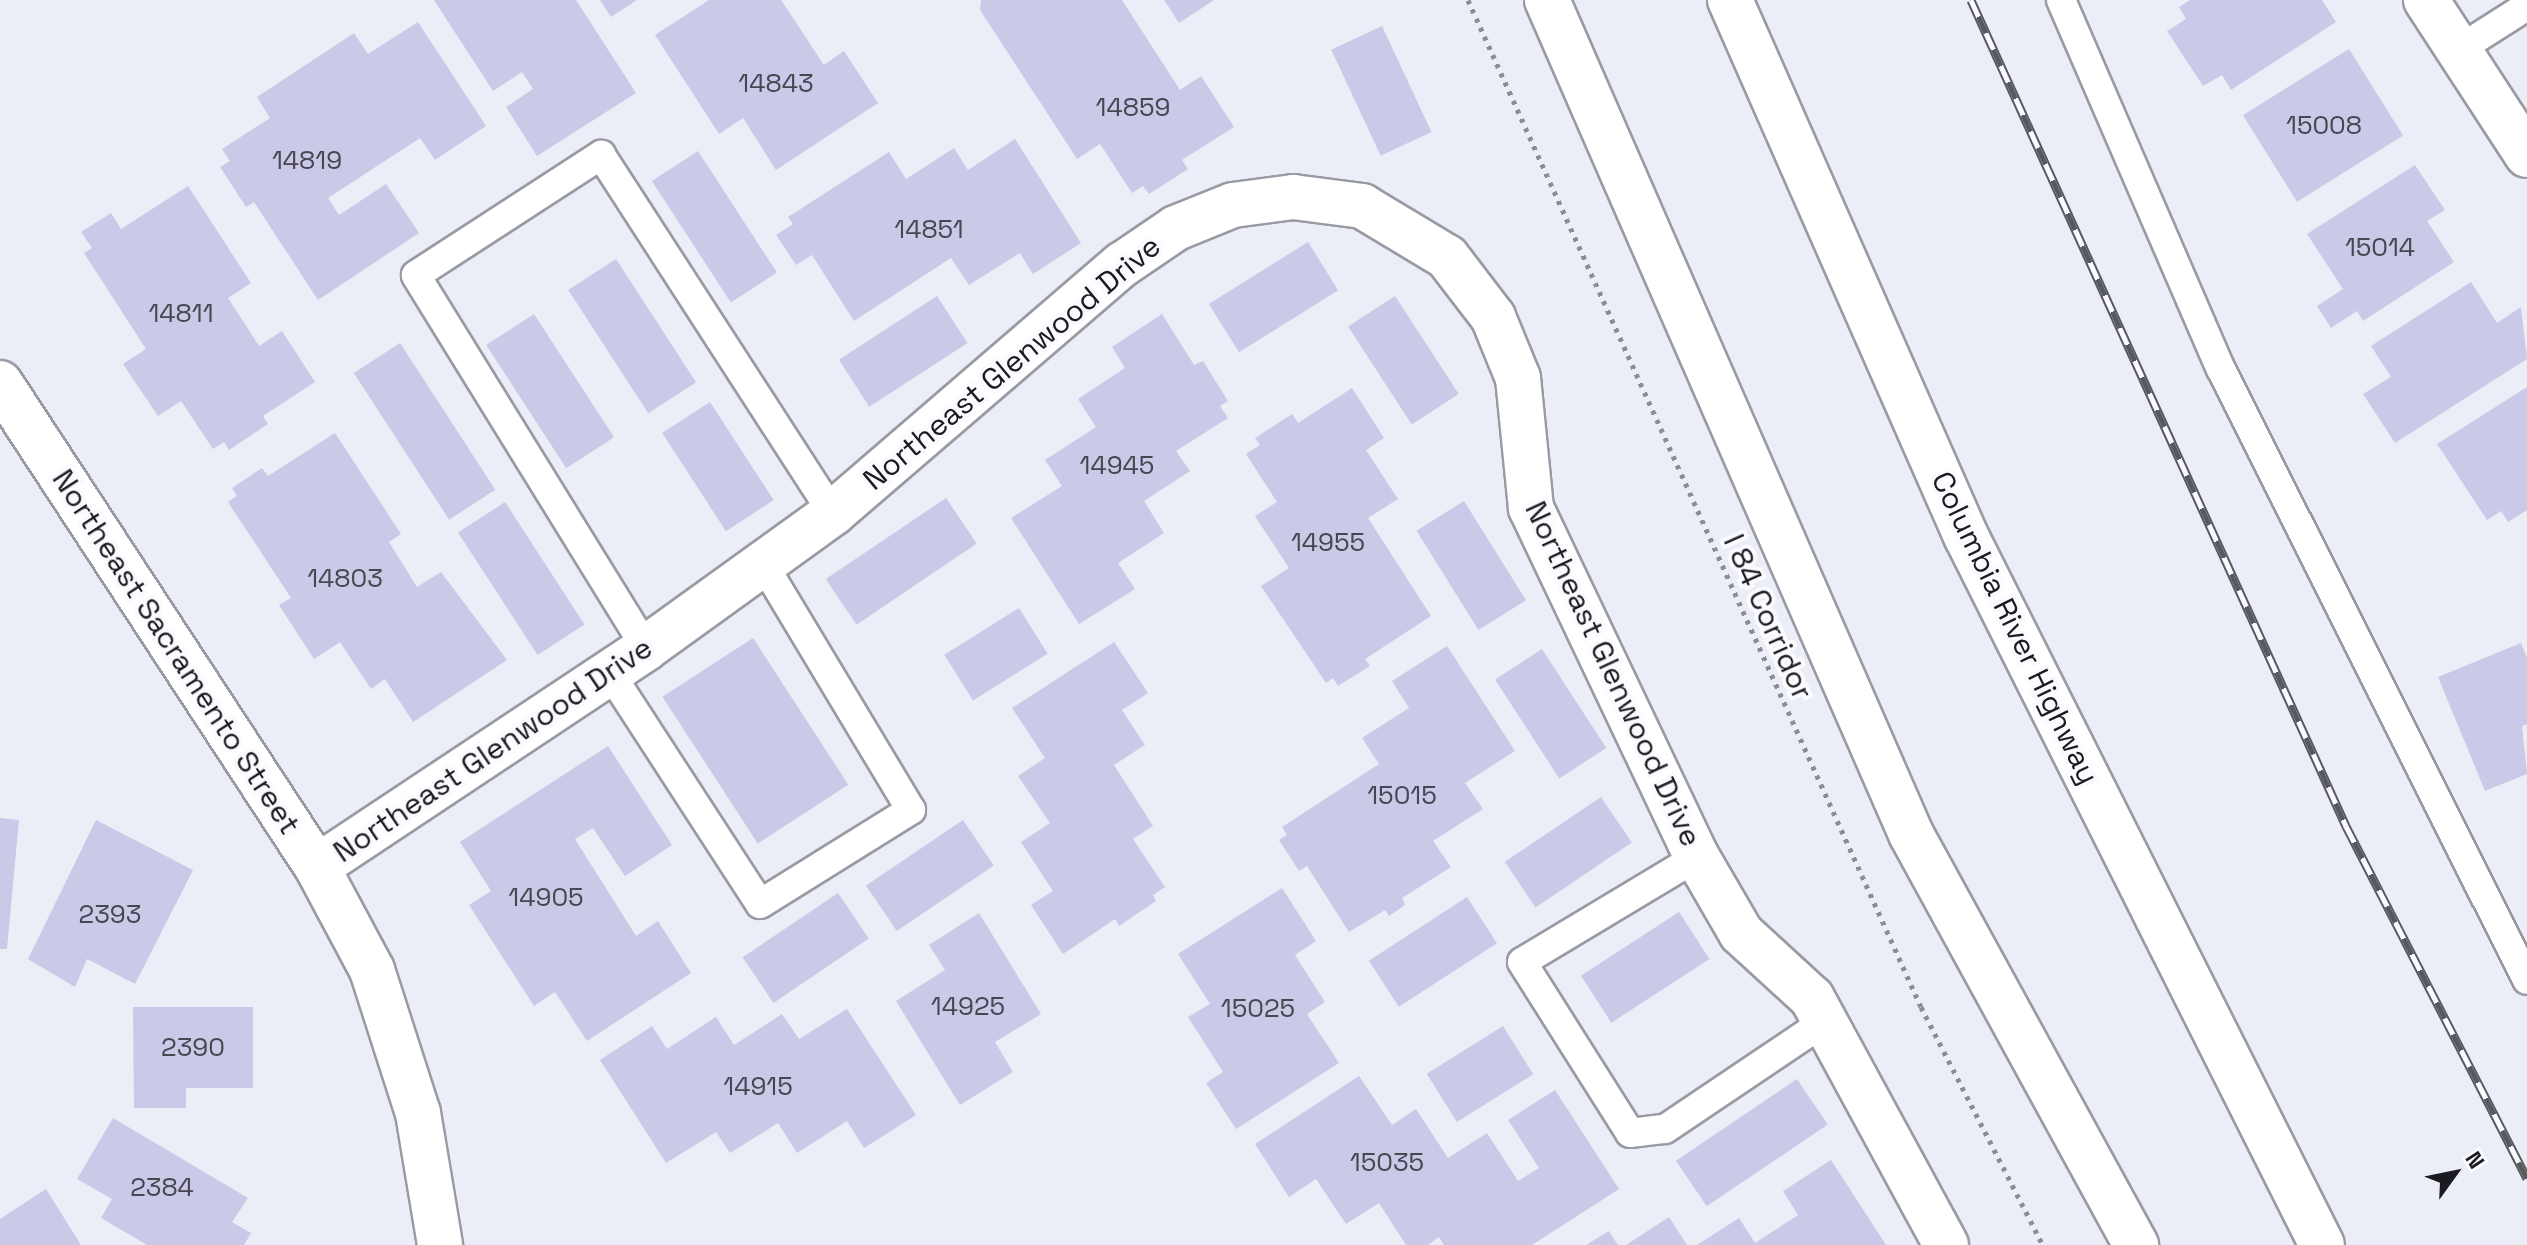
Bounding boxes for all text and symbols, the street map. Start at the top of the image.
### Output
house number: 14843 [738,68,814,100]
house number: 14859 [1096,92,1170,124]
house number: 15008 [2286,110,2362,142]
house number: 14819 [272,145,342,177]
house number: 14851 [894,214,964,246]
street label: Northeast Glenwood Drive [856,228,1168,498]
house number: 15014 [2345,232,2415,264]
house number: 14811 [148,298,214,330]
house number: 14945 [1080,450,1154,482]
street label: Northeast Sacramento Street [44,463,308,841]
street label: Columbia River Highway [1924,466,2106,790]
street label: Northeast Glenwood Drive [1517,496,1709,852]
house number: 14955 [1291,527,1365,559]
street label: I 84 Corridor [1716,529,1820,705]
house number: 14803 [307,563,383,595]
street label: Northeast Glenwood Drive [327,630,659,870]
house number: 15015 [1367,780,1437,812]
house number: 14905 [508,882,584,914]
house number: 2393 [79,899,141,931]
house number: 14925 [931,991,1005,1023]
house number: 15025 [1221,993,1295,1025]
house number: 2390 [161,1032,225,1064]
house number: 14915 [723,1071,793,1103]
north arrow [2415,1133,2495,1213]
text: N [2459,1146,2491,1174]
house number: 15035 [1350,1147,1424,1179]
house number: 2384 [130,1172,194,1204]

